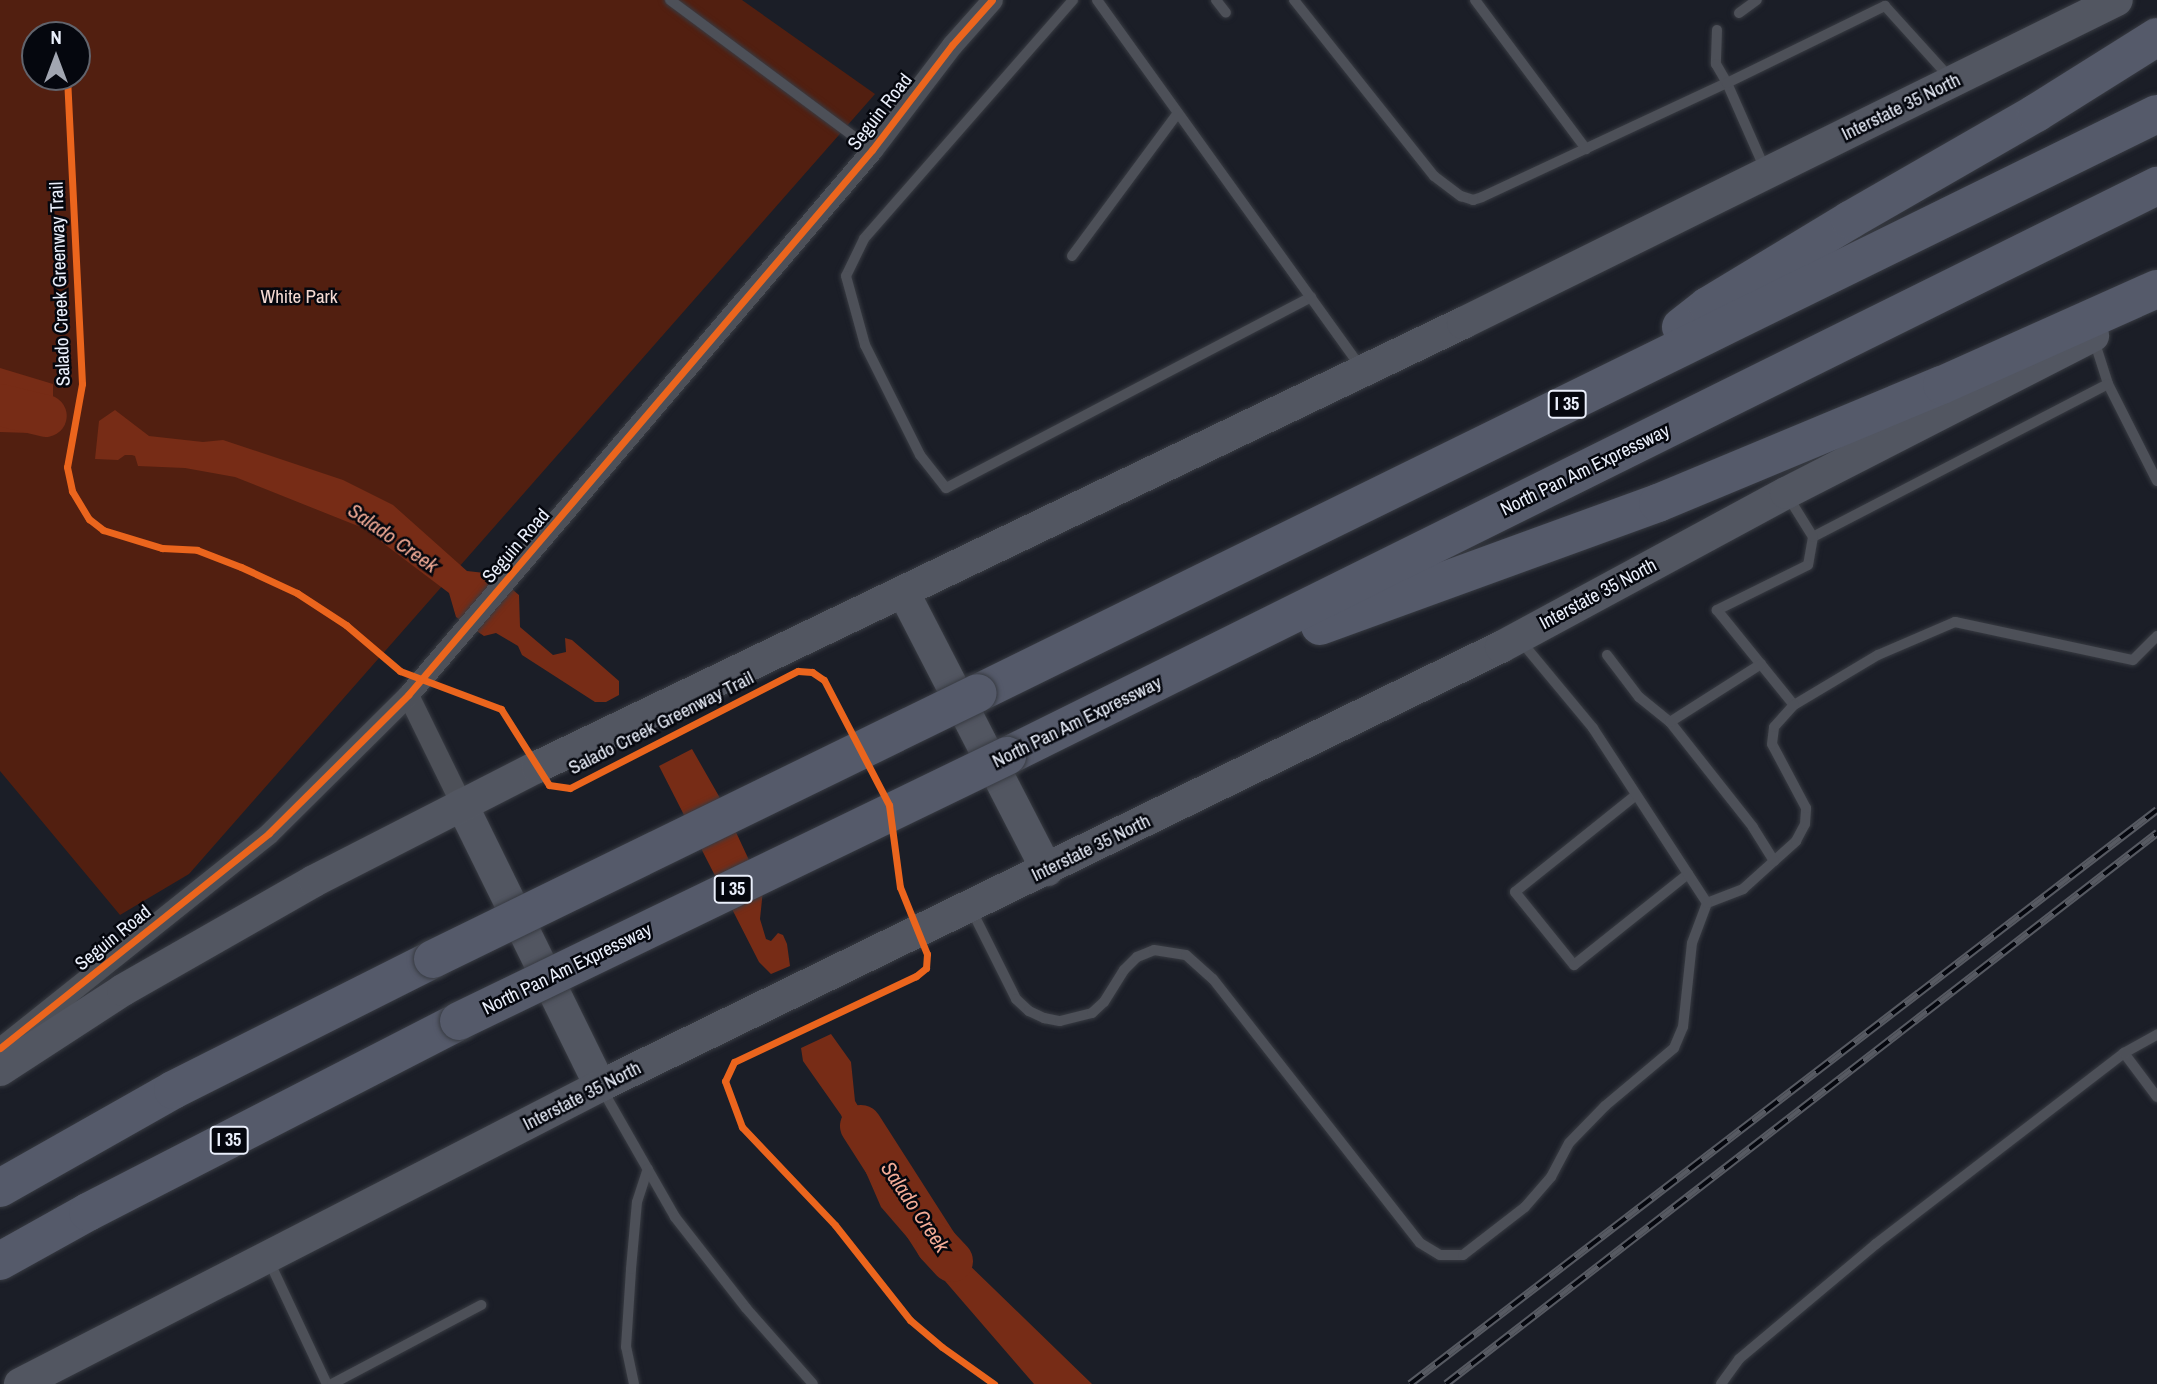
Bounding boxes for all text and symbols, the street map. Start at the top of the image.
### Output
north arrow [21,21,91,91]
text: N [50,24,62,50]
street label: Interstate 35 North [1838,68,1964,146]
street label: Seguin Road [843,69,917,155]
street label: Salado Creek Greenway Trail [45,181,75,387]
park label: White Park [260,286,338,308]
road number: I 35 [1546,390,1588,418]
street label: North Pan Am Expressway [1496,419,1674,521]
water label: Salado Creek [343,498,443,578]
street label: Seguin Road [478,504,554,588]
street label: Interstate 35 North [1536,554,1660,634]
street label: Salado Creek Greenway Trail [565,666,757,780]
street label: North Pan Am Expressway [988,671,1166,773]
street label: Interstate 35 North [1028,809,1154,887]
road number: I 35 [712,874,754,904]
street label: Seguin Road [70,901,156,975]
street label: North Pan Am Expressway [478,918,656,1020]
street label: Interstate 35 North [519,1057,645,1135]
road number: I 35 [208,1126,250,1154]
water label: Salado Creek [875,1157,955,1257]

